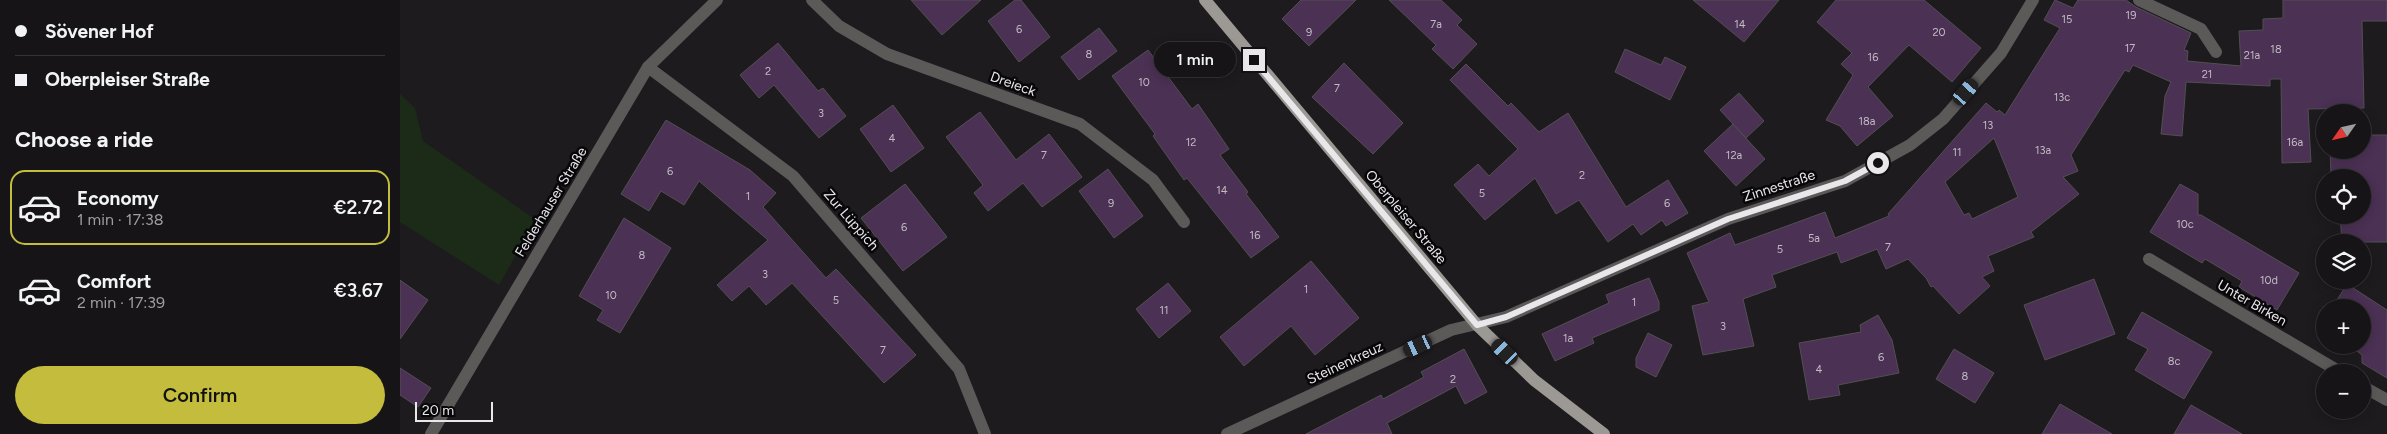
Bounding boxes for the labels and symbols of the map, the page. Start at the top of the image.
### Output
house number: 19 [2126,9,2136,22]
house number: 15 [2062,13,2072,26]
house number: 7a [1430,18,1442,31]
house number: 14 [1734,18,1746,31]
house number: 6 [1016,23,1022,36]
house number: 9 [1306,26,1312,39]
house number: 20 [1932,26,1946,39]
callout: 1 min [1154,42,1236,78]
house number: 17 [2125,42,2135,55]
house number: 18 [2270,43,2282,56]
house number: 8 [1086,48,1093,61]
route end [1243,49,1265,71]
house number: 21a [2244,49,2260,62]
house number: 16 [1868,51,1878,64]
house number: 2 [765,65,771,78]
street label: Dreieck [988,68,1038,100]
house number: 21 [2202,68,2212,81]
house number: 10 [1138,76,1150,89]
car [1950,76,1981,108]
house number: 7 [1334,82,1340,95]
house number: 13c [2054,91,2070,104]
north arrow [2316,104,2371,159]
house number: 3 [818,107,824,120]
house number: 18a [1859,115,1875,128]
house number: 13 [1983,119,1993,132]
house number: 4 [889,132,896,145]
house number: 12 [1186,136,1196,149]
house number: 16a [2287,136,2303,149]
street label: Felderhauser Straße [511,144,591,260]
house number: 13a [2035,144,2051,157]
house number: 11 [1952,146,1962,159]
house number: 7 [1041,149,1047,162]
house number: 12a [1726,149,1742,162]
route start [1867,152,1889,174]
house number: 6 [667,165,673,178]
street label: Zinnestraße [1741,166,1817,206]
street label: Oberpleiser Straße [1362,167,1450,268]
house number: 2 [1579,169,1585,182]
house number: 14 [1216,184,1228,197]
street label: Zur Lüppich [820,186,882,254]
house number: 5 [1479,187,1485,200]
house number: 1 [746,190,750,203]
house number: 9 [1108,197,1114,210]
house number: 6 [1664,197,1670,210]
house number: 10c [2176,218,2194,231]
house number: 6 [901,221,907,234]
house number: 16 [1250,229,1260,242]
house number: 5a [1808,232,1820,245]
house number: 7 [1885,241,1891,254]
house number: 5 [1777,243,1783,256]
house number: 8 [639,249,646,262]
house number: 3 [762,268,768,281]
house number: 10d [2260,274,2278,287]
street label: Unter Birken [2214,276,2290,330]
house number: 1 [1304,283,1308,296]
house number: 10 [605,289,617,302]
house number: 5 [833,294,839,307]
house number: 1 [1632,296,1636,309]
house number: 11 [1159,304,1169,317]
house number: 3 [1720,320,1726,333]
house number: 1a [1563,332,1573,345]
car [1401,333,1434,359]
car [1489,336,1521,368]
street label: Steinenkreuz [1304,338,1386,388]
house number: 7 [880,344,886,357]
house number: 6 [1878,351,1884,364]
house number: 8c [2168,355,2180,368]
house number: 4 [1816,363,1823,376]
house number: 8 [1962,370,1969,383]
house number: 2 [1450,373,1456,386]
scale bar [415,399,492,422]

